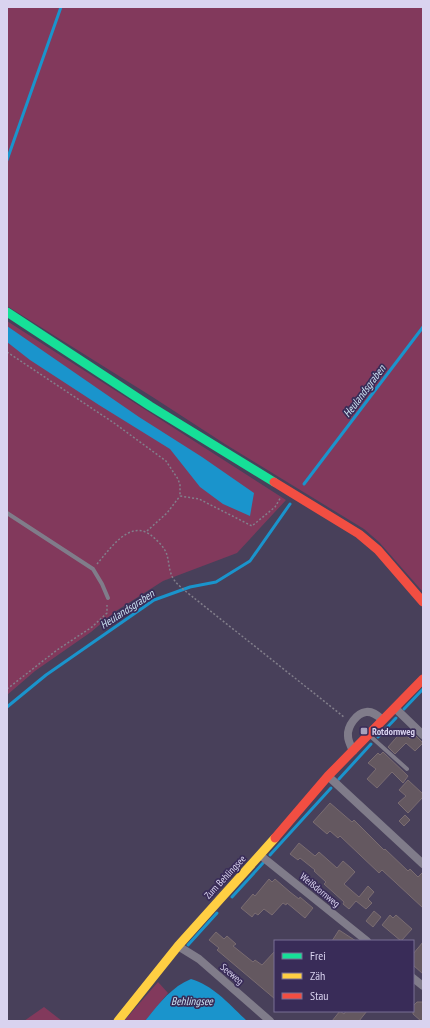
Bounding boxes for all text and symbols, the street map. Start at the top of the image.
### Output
water label: Heulandsgraben [340,361,389,420]
water label: Heulandsgraben [97,586,158,632]
place label: Rotdornweg [372,725,415,738]
marker: Rotdornweg [359,726,369,736]
street label: Zum Behlingsee [201,852,249,902]
street label: Weißdornweg [297,870,343,910]
legend [274,940,414,1012]
text: Frei [310,948,326,963]
street label: Seeweg [218,960,246,988]
text: Zäh [310,968,325,983]
text: Stau [310,988,328,1003]
water label: Behlingsee [171,994,214,1008]

